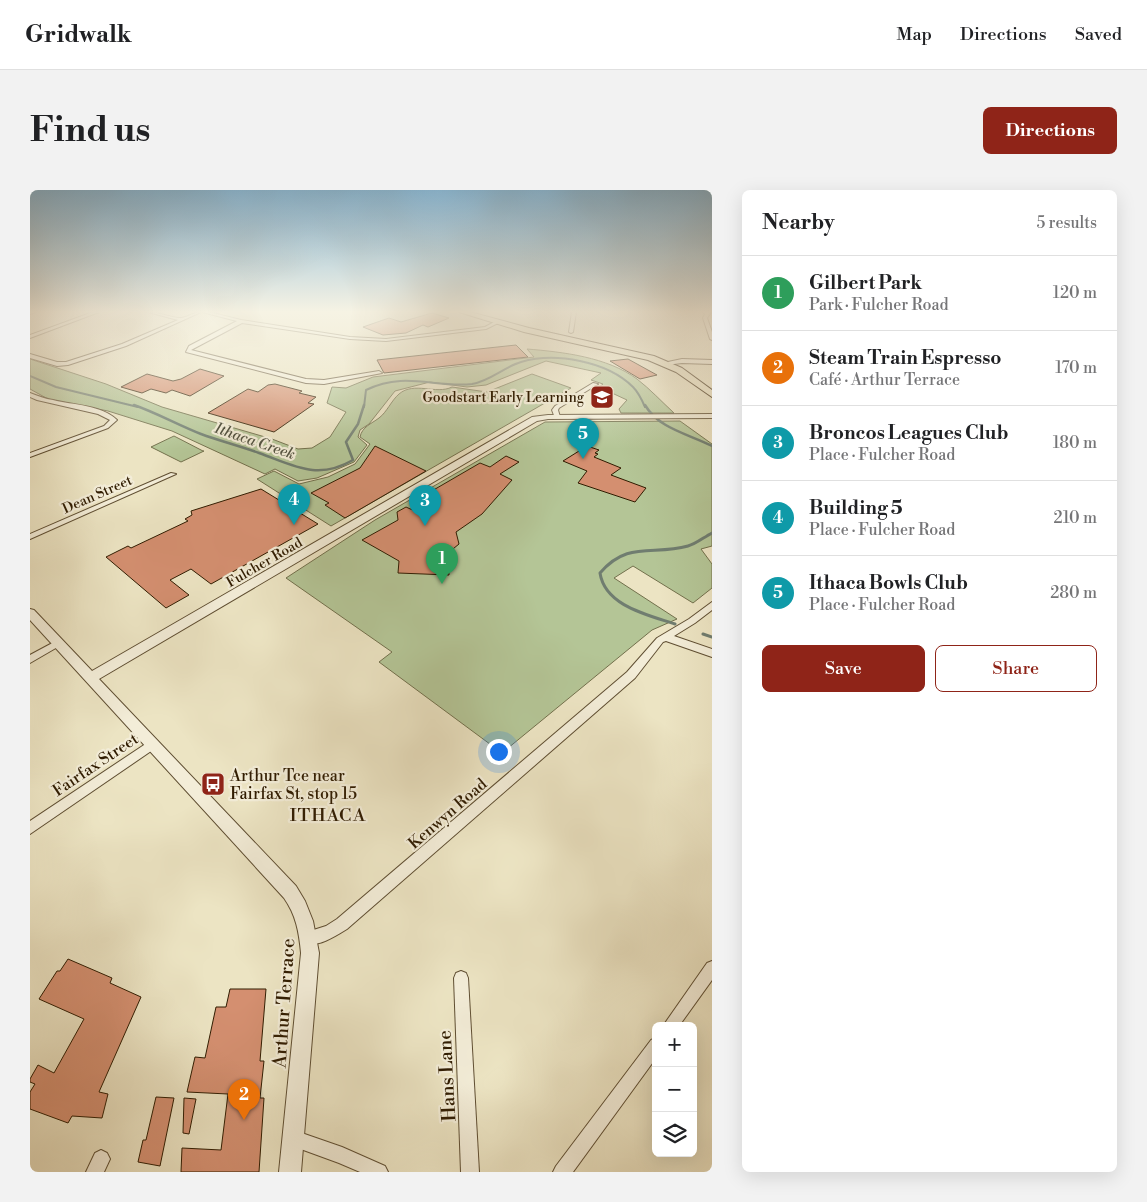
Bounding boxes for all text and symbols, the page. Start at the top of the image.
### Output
text: Gridwalk [25,20,132,50]
text: Map [896,23,932,46]
text: Directions [960,23,1047,46]
text: Saved [1075,23,1122,46]
button: Directions [983,107,1117,154]
text: Find us [30,109,150,152]
text: Nearby [762,210,835,236]
text: 5 results [1036,213,1097,233]
text: Gilbert Park [809,271,922,295]
text: 1 [774,283,782,303]
text: 120 m [1053,283,1097,303]
text: Park · Fulcher Road [809,295,949,315]
text: Steam Train Espresso [809,346,1002,370]
text: 2 [773,358,783,378]
text: 170 m [1055,358,1097,378]
text: Café · Arthur Terrace [809,370,960,390]
school or university icon: Goodstart Early Learning [589,384,615,410]
place label: Goodstart Early Learning [422,389,585,407]
pin: 5 [567,418,599,459]
water label: Ithaca Creek [211,419,298,464]
text: Broncos Leagues Club [809,421,1008,445]
text: 3 [773,433,783,453]
text: 180 m [1053,433,1097,453]
text: Place · Fulcher Road [809,445,955,465]
street label: Dean Street [60,472,135,518]
pin: 4 [278,484,310,525]
pin: 3 [409,485,441,526]
text: Building 5 [809,496,903,520]
text: 4 [773,508,783,528]
text: 210 m [1053,508,1097,528]
text: Place · Fulcher Road [809,520,955,540]
street label: Fulcher Road [223,534,306,592]
pin: 1 [426,543,458,584]
text: Ithaca Bowls Club [809,571,968,595]
text: 5 [773,583,783,603]
text: 280 m [1050,583,1097,603]
text: Place · Fulcher Road [809,595,955,615]
button: Save [762,645,925,692]
button: Share [935,645,1097,692]
street label: Fairfax Street [49,729,142,801]
your location [486,739,512,765]
place label: Arthur Tce near Fairfax St, stop 15 [229,766,357,804]
bus stop icon: Arthur Tce near Fairfax St, stop 15 [200,771,226,797]
street label: Kenwyn Road [404,774,491,853]
district label: ITHACA [290,804,366,827]
street label: Arthur Terrace [267,938,300,1070]
map controls [652,1022,697,1157]
button: + [652,1022,697,1067]
street label: Hans Lane [433,1030,461,1122]
button: − [652,1067,697,1112]
pin: 2 [228,1079,260,1120]
button: layers [652,1112,697,1157]

